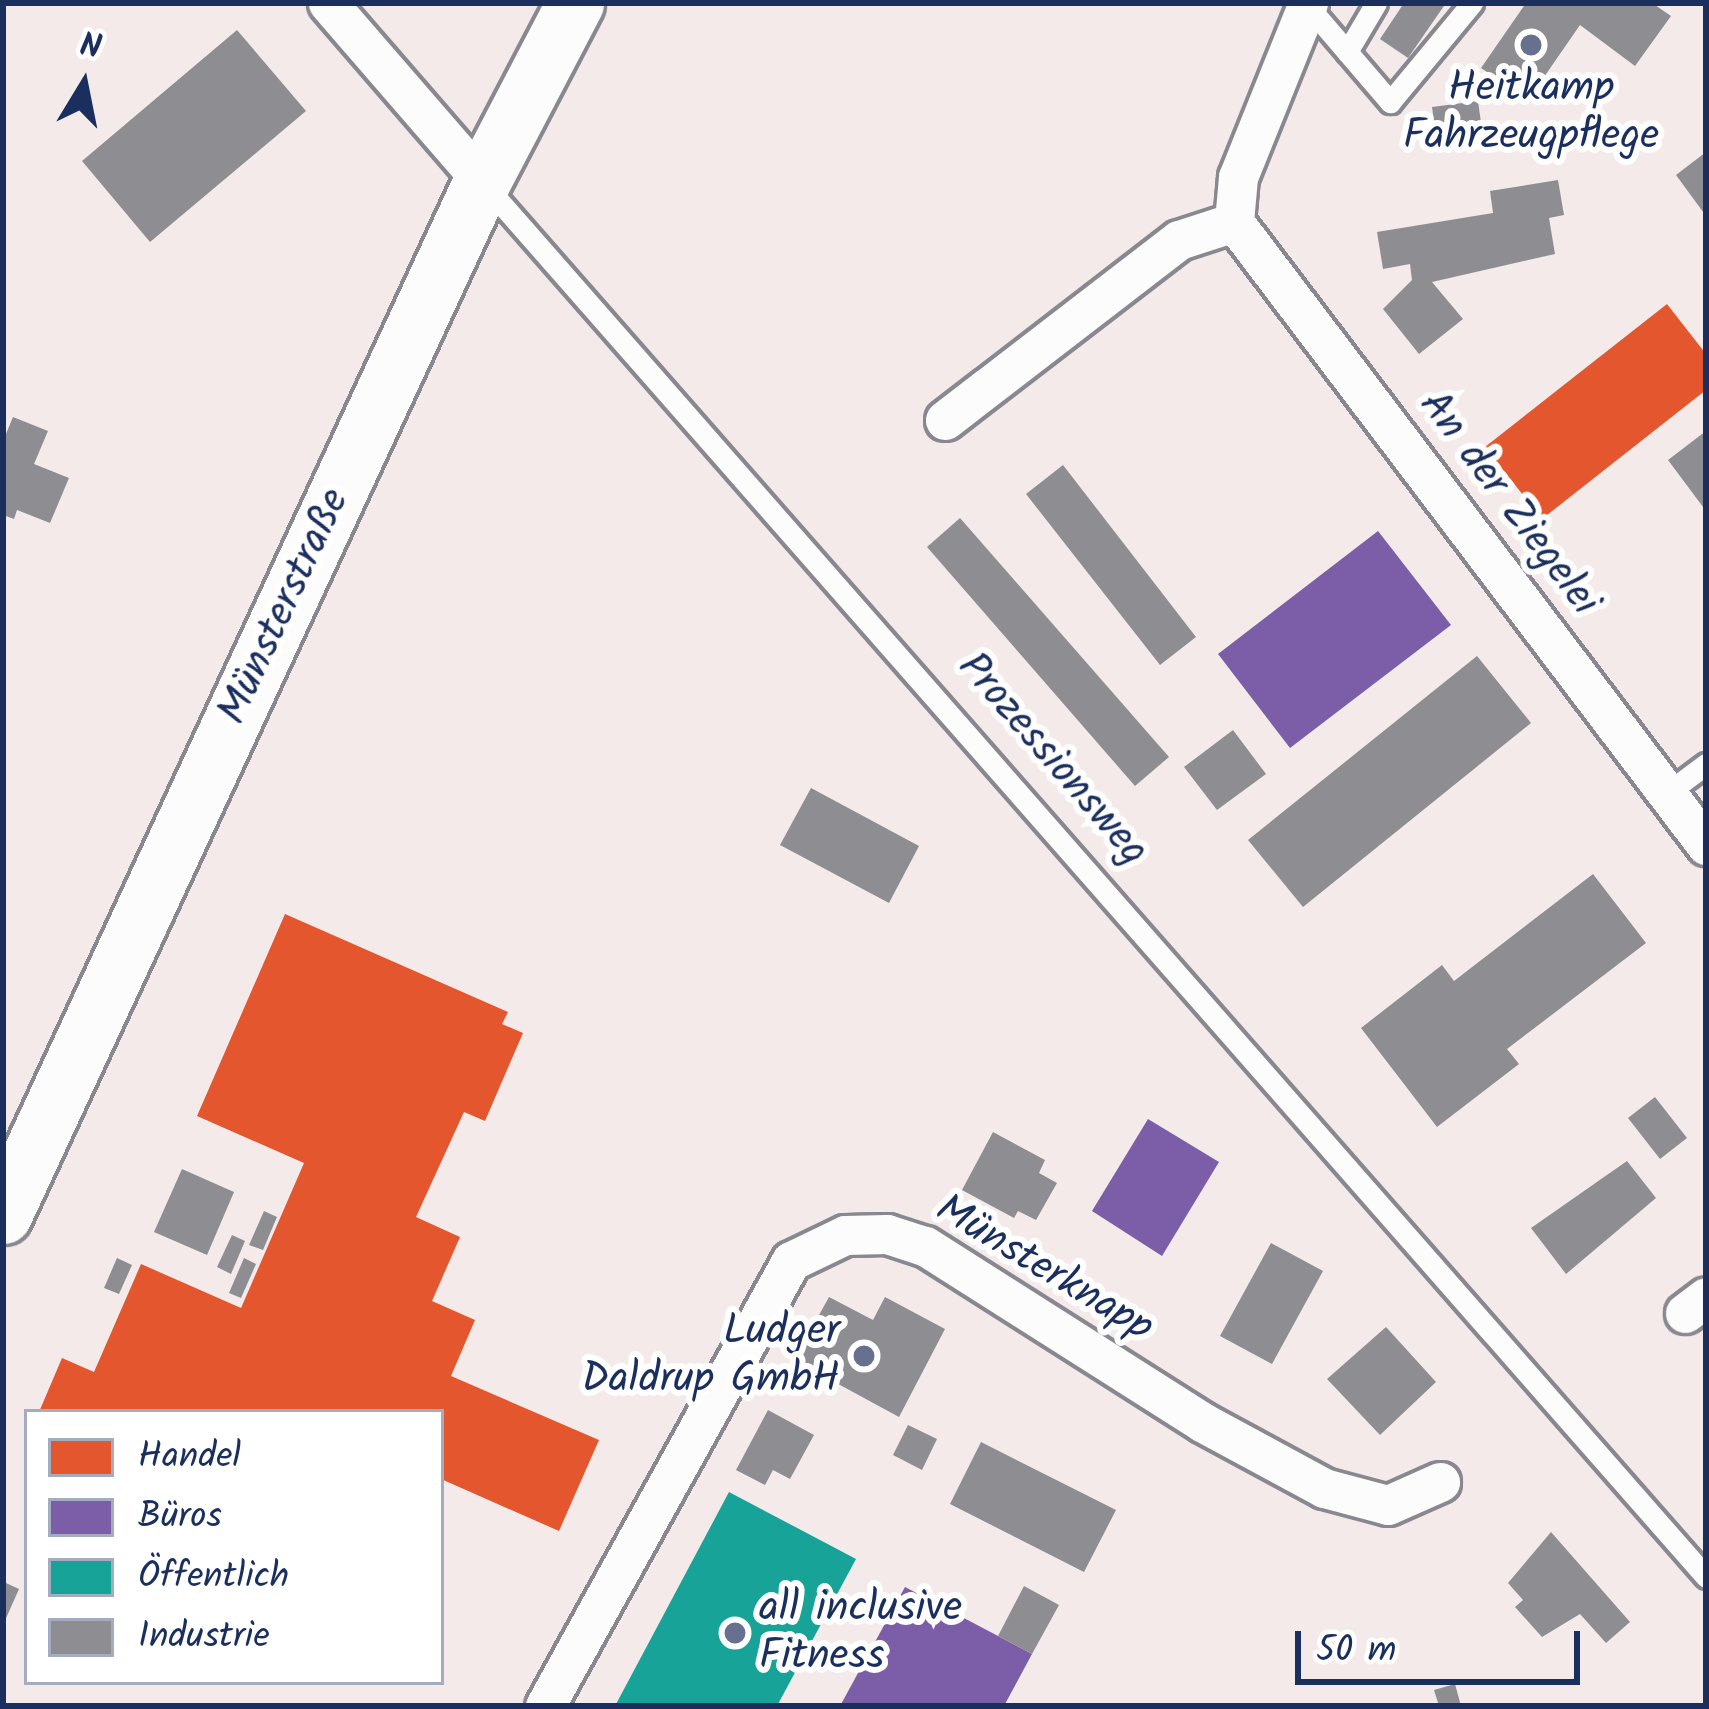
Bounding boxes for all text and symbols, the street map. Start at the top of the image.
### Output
text: N [75,20,105,76]
north arrow [24,24,144,144]
marker: Heitkamp Fahrzeugpflege [1518,32,1544,58]
place label: Heitkamp Fahrzeugpflege [1403,64,1659,162]
street label: An der Ziegelei [1407,382,1609,626]
street label: Münsterstraße [209,481,361,733]
street label: Prozessionsweg [946,643,1158,877]
street label: Münsterknapp [926,1184,1162,1354]
place label: Ludger Daldrup GmbH [582,1307,840,1406]
marker: Ludger Daldrup GmbH [851,1343,877,1369]
legend [24,1409,444,1685]
text: Handel [138,1429,241,1486]
text: Büros [138,1489,222,1546]
text: Öffentlich [138,1549,289,1606]
place label: all inclusive Fitness [759,1584,962,1682]
scale bar [1301,1607,1586,1681]
text: Industrie [138,1609,270,1666]
marker: all inclusive Fitness [722,1620,748,1646]
text: 50 m [1316,1623,1396,1680]

